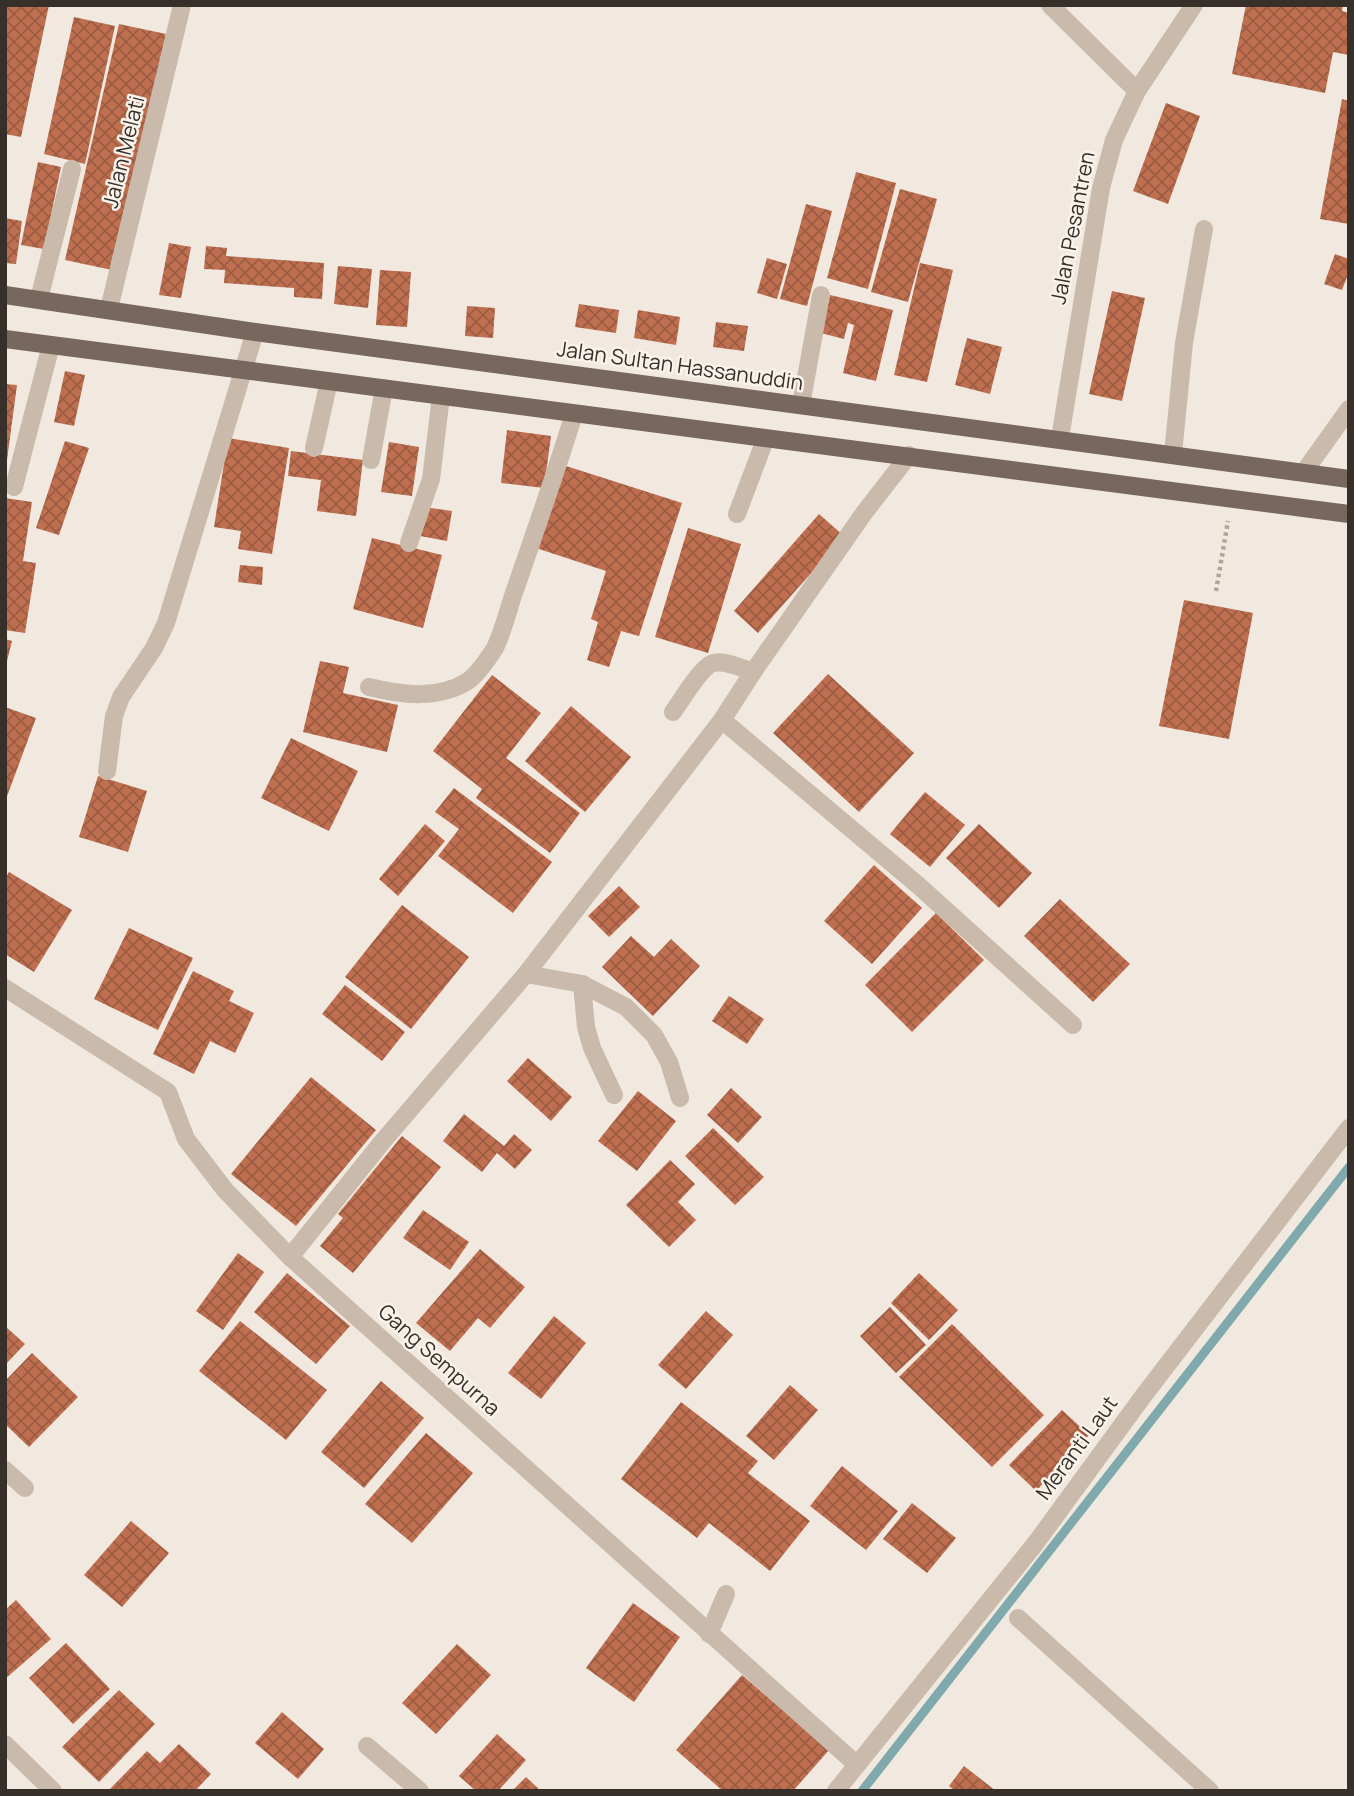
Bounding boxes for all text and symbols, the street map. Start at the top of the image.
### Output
street label: Jalan Melati [96,93,150,211]
street label: Jalan Pesantren [1043,149,1101,307]
street label: Jalan Sultan Hassanuddin [555,334,805,396]
street label: Gang Sempurna [373,1297,507,1421]
street label: Meranti Laut [1029,1390,1123,1505]

